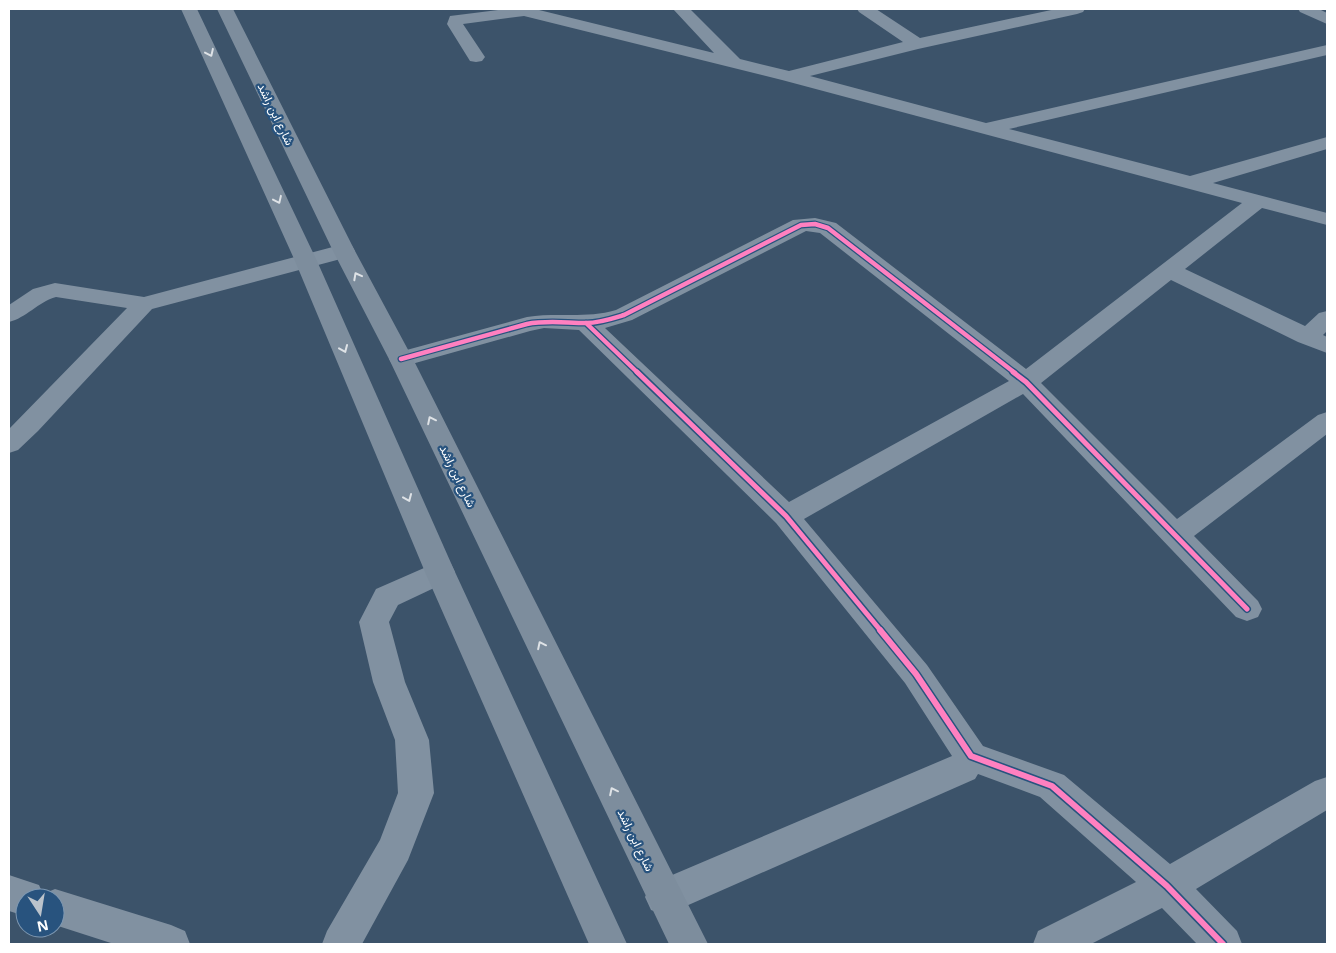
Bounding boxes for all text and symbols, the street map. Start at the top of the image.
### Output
one-way arrow [203,48,214,57]
street label: شارع ابن راشد [253,80,298,148]
one-way arrow [272,195,282,204]
one-way arrow [353,272,363,281]
one-way arrow [337,344,348,353]
one-way arrow [427,416,437,425]
street label: شارع ابن راشد [435,442,480,510]
one-way arrow [402,493,413,502]
one-way arrow [537,641,547,650]
one-way arrow [608,787,619,796]
street label: شارع ابن راشد [613,806,658,874]
north arrow [15,888,65,938]
text: N [35,916,50,937]

